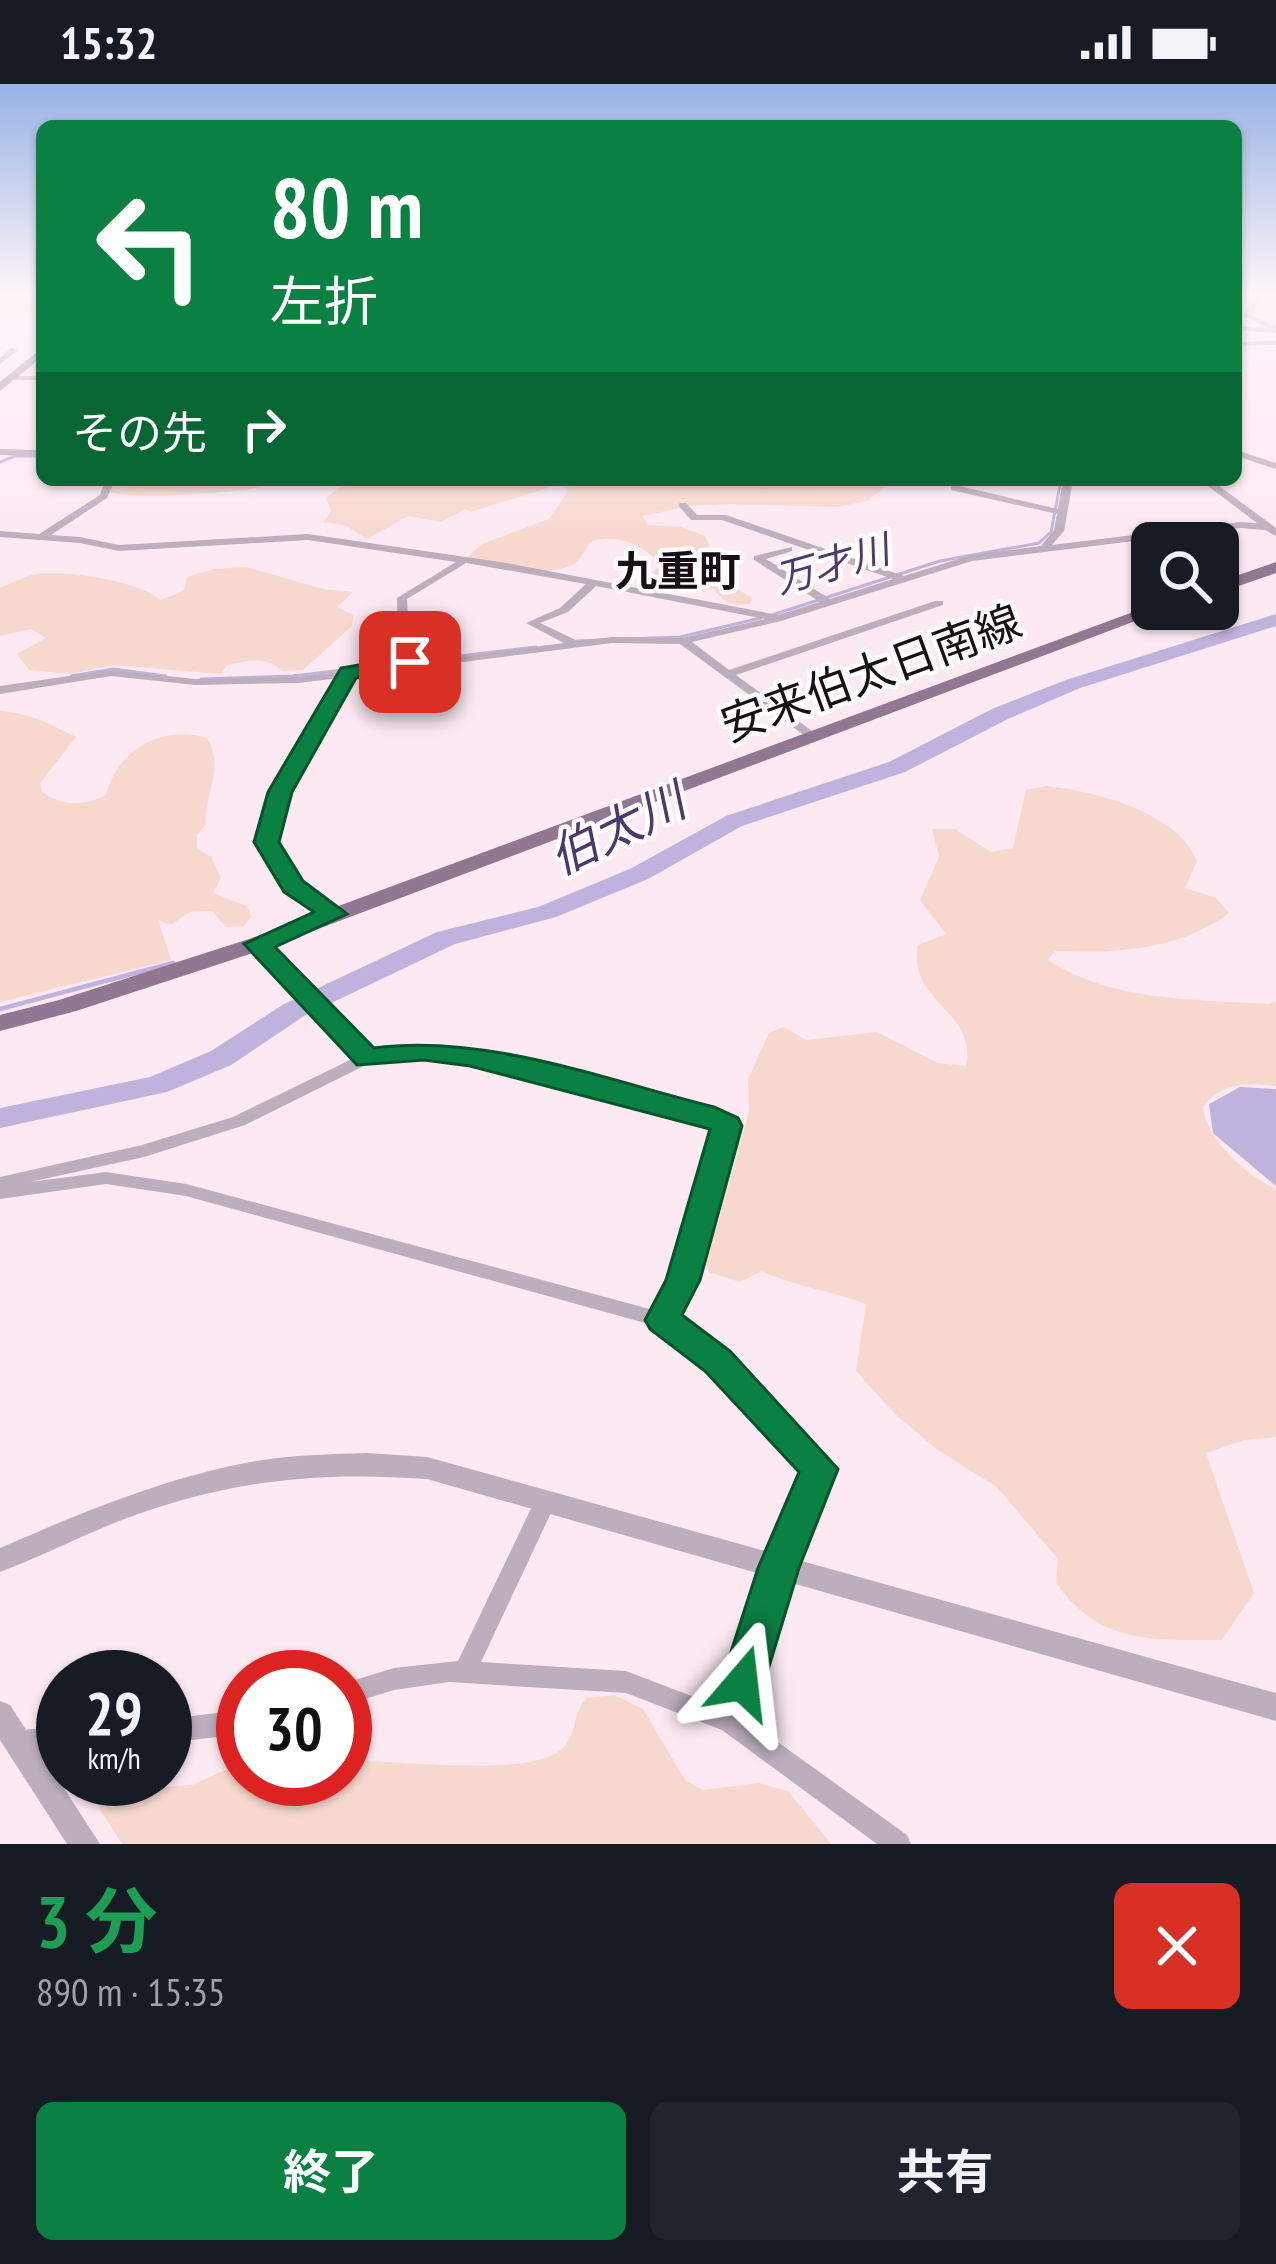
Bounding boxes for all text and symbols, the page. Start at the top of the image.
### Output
text: 15:32 [60,13,157,71]
text: 80 m [270,152,423,261]
icon: left [72,168,228,324]
text: 左折 [270,266,378,336]
icon: right [231,396,297,462]
text: その先 [72,403,207,461]
water label: 万才川 [769,522,899,604]
map controls [1131,522,1239,630]
button: search [1131,522,1239,630]
district label: 九重町 [615,543,741,598]
street label: 安来伯太日南線 [713,591,1029,753]
pin [359,611,461,713]
icon: arrive [377,629,443,695]
water label: 伯太川 [538,766,699,888]
position arrow [679,1620,805,1746]
speed limit sign: 30 [216,1650,372,1806]
text: 29 [85,1674,143,1752]
text: km/h [87,1738,141,1777]
text: 3 分 [36,1874,157,1967]
button: close [1114,1883,1240,2009]
text: 890 m · 15:35 [36,1966,225,2017]
button: 終了 [36,2102,626,2240]
button: 共有 [650,2102,1240,2240]

